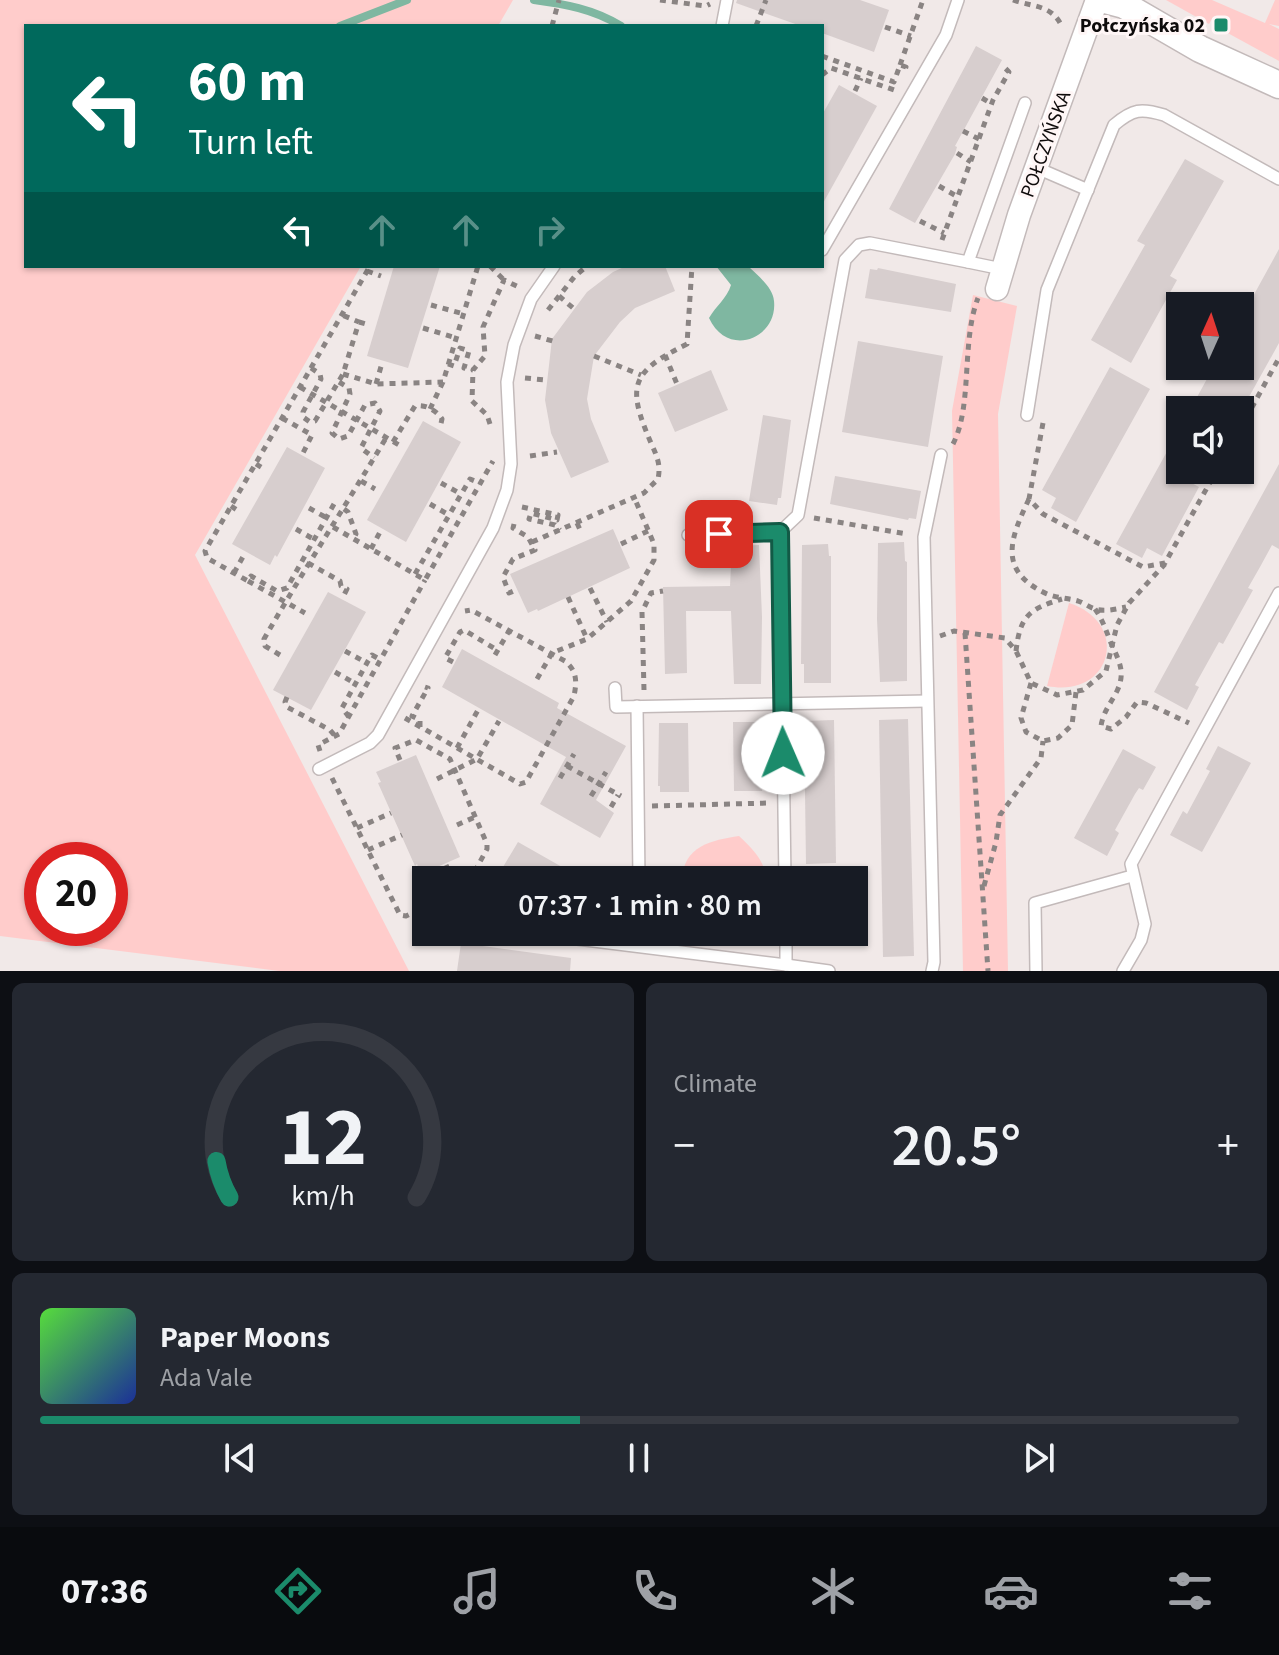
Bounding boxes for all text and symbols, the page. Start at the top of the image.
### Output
place label: Połczyńska 02 [1080,12,1205,40]
marker: Połczyńska 02 [1212,16,1230,34]
text: 60 m [188,43,306,122]
icon: left [56,56,160,160]
street label: POŁCZYŃSKA [1014,87,1078,201]
text: Turn left [188,117,313,168]
icon: left [276,208,320,252]
icon: ahead [360,208,404,252]
icon: ahead [444,208,488,252]
icon: right [528,208,572,252]
north arrow [1166,292,1254,380]
map controls [1166,292,1254,484]
button: sound [1166,396,1254,484]
pin [685,500,753,568]
icon: arrive [697,512,741,556]
position arrow [741,711,825,795]
speed limit sign: 20 [24,842,128,946]
text: 07:37 · 1 min · 80 m [518,884,762,927]
text: Climate [674,1065,757,1102]
text: 12 [279,1079,367,1197]
text: 20.5° [891,1104,1021,1189]
text: − [674,1115,695,1178]
text: + [1217,1115,1239,1178]
text: km/h [291,1176,354,1216]
text: Paper Moons [160,1316,330,1359]
text: Ada Vale [160,1359,252,1396]
icon: previous [218,1436,262,1480]
icon: pause [617,1436,661,1480]
icon: next [1017,1436,1061,1480]
icon: directions [270,1563,326,1619]
icon: music [449,1563,505,1619]
icon: phone [627,1563,683,1619]
icon: climate [805,1563,861,1619]
icon: car [983,1563,1039,1619]
icon: filters [1162,1563,1218,1619]
text: 07:36 [61,1566,148,1617]

